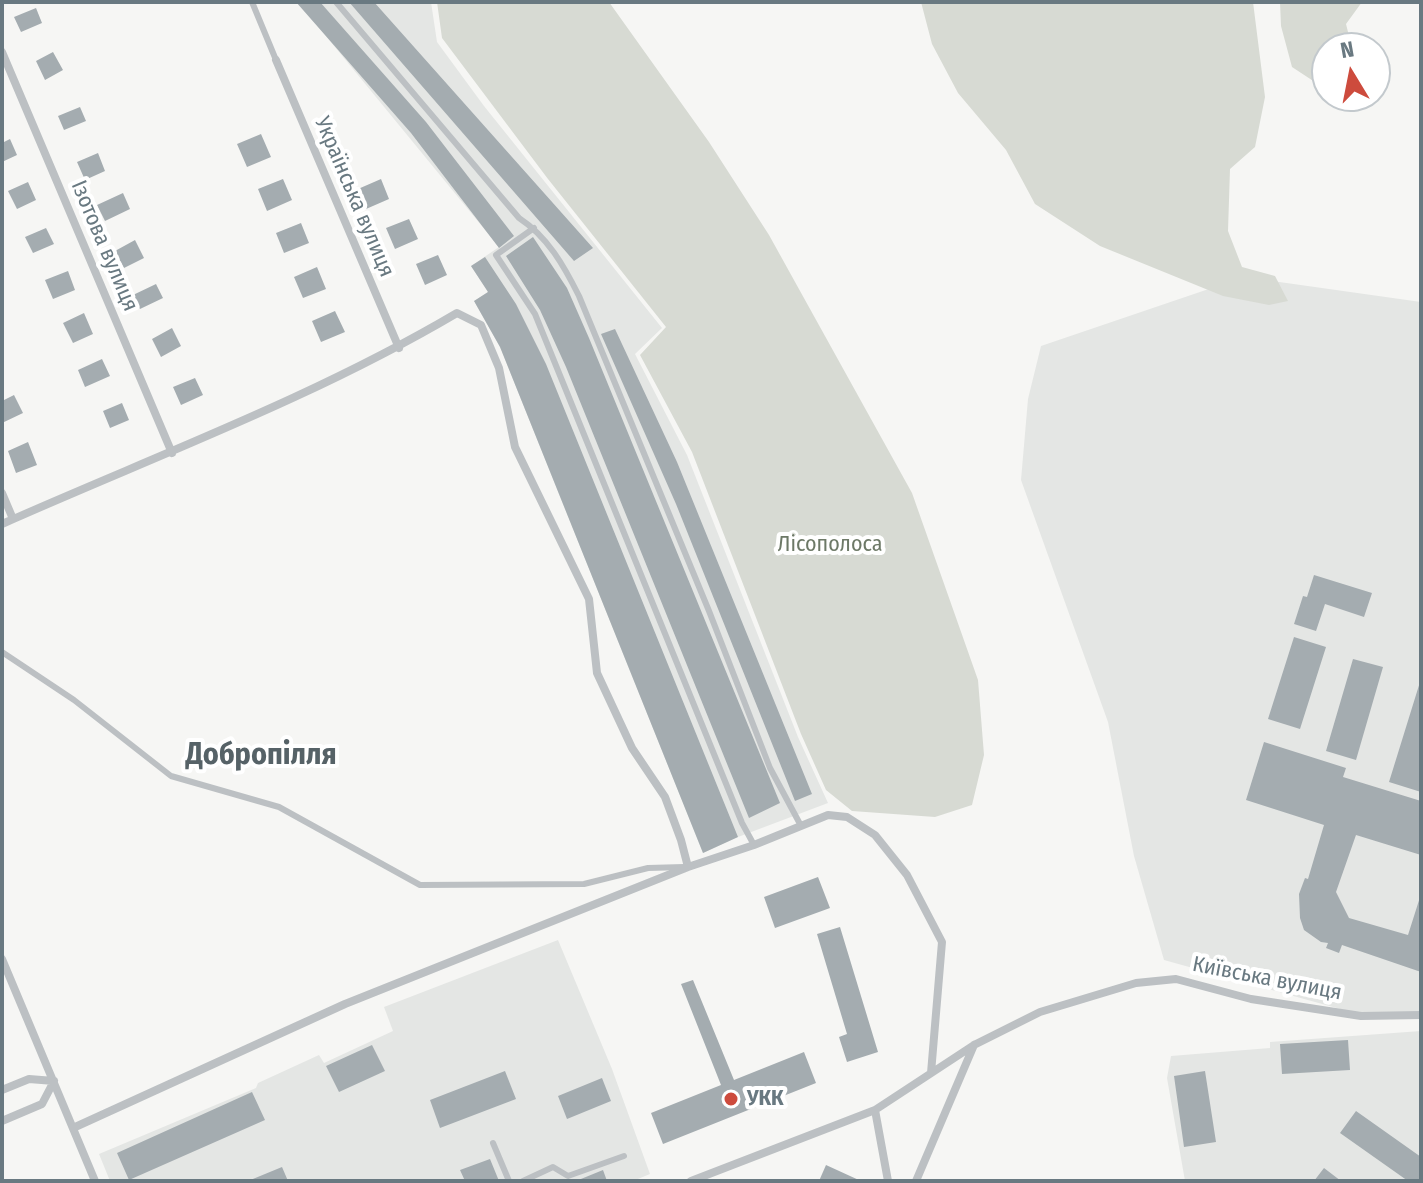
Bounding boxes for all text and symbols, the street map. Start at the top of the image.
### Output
north arrow [1311,32,1391,112]
text: N [1338,35,1356,64]
street label: Українська вулиця [308,113,400,281]
street label: Ізотова вулиця [65,177,143,315]
park label: Лісополоса [778,532,882,558]
district label: Добропілля [185,738,337,774]
street label: Київська вулиця [1190,952,1344,1006]
place label: УКК [747,1086,784,1112]
marker: УКК [722,1090,740,1108]

